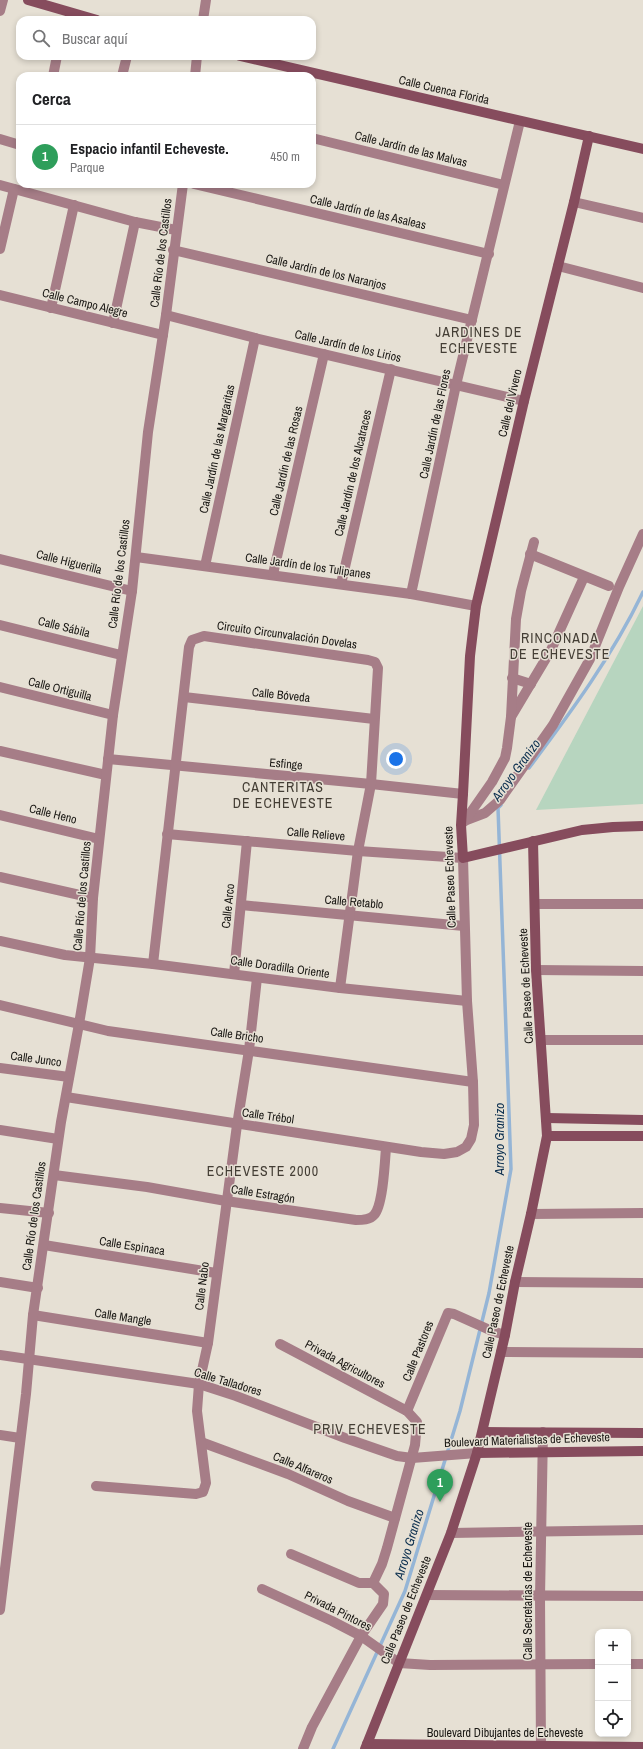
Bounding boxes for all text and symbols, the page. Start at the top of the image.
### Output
search box [16,16,316,60]
icon: search [30,27,52,49]
text: Buscar aquí [62,28,128,49]
street label: Calle Cuenca Florida [397,72,491,108]
text: Cerca [32,87,71,110]
street label: Calle Jardín de las Malvas [353,127,469,171]
text: Espacio infantil Echeveste. [70,138,229,159]
text: 1 [42,148,48,165]
text: 450 m [270,148,300,165]
text: Parque [70,159,104,176]
street label: Calle Jardín de las Asaleas [308,191,428,233]
street label: Calle Río de los Castillos [146,197,176,309]
street label: Calle Jardín de los Naranjos [264,250,388,294]
street label: Calle Campo Alegre [41,285,129,321]
district label: JARDINES DE ECHEVESTE [436,323,522,357]
street label: Calle Jardín de los Lirios [293,326,403,366]
street label: Calle del Vivero [494,367,526,439]
street label: Calle Jardín de las Flores [416,368,454,480]
street label: Calle Jardín de las Margaritas [196,383,238,515]
street label: Calle Jardín de las Rosas [266,405,306,517]
street label: Calle Jardín de los Alcatraces [331,408,375,538]
street label: Calle Río de los Castillos [104,518,134,630]
street label: Calle Higuerilla [34,546,104,578]
street label: Calle Jardín de los Tulipanes [244,549,372,583]
street label: Calle Sábila [36,613,92,641]
street label: Circuito Circunvalación Dovelas [216,617,358,653]
district label: RINCONADA DE ECHEVESTE [510,629,610,663]
street label: Calle Ortiguilla [26,673,94,705]
street label: Calle Bóveda [251,684,311,706]
water label: Arroyo Granizo [487,736,544,805]
your location [386,749,406,769]
street label: Esfinge [269,755,303,773]
district label: CANTERITAS DE ECHEVESTE [233,778,333,812]
street label: Calle Heno [27,800,79,828]
street label: Calle Relieve [286,823,346,845]
street label: Calle Paseo Echeveste [440,826,460,928]
street label: Calle Río de los Castillos [69,840,95,951]
street label: Calle Arco [218,883,238,929]
street label: Calle Retablo [324,891,384,913]
street label: Calle Paseo de Echeveste [515,928,537,1044]
street label: Calle Doradilla Oriente [229,952,331,982]
street label: Calle Bricho [209,1023,265,1047]
street label: Calle Junco [9,1047,63,1071]
water label: Arroyo Granizo [491,1103,508,1176]
street label: Calle Trébol [241,1104,295,1128]
street label: Calle Río de los Castillos [18,1160,50,1272]
district label: ECHEVESTE 2000 [207,1162,319,1180]
street label: Calle Estragón [230,1181,296,1207]
street label: Calle Espinaca [98,1233,166,1259]
street label: Calle Paseo de Echeveste [478,1244,518,1360]
street label: Calle Nabo [191,1261,213,1311]
street label: Calle Mangle [93,1305,153,1329]
street label: Calle Pastores [399,1318,437,1384]
street label: Privada Agricultores [302,1336,388,1392]
street label: Calle Talladores [192,1364,264,1400]
district label: PRIV ECHEVESTE [313,1420,427,1438]
street label: Boulevard Materialistas de Echeveste [444,1429,610,1451]
street label: Calle Alfareros [270,1448,336,1488]
pin: 1 [427,1469,453,1502]
water label: Arroyo Granizo [390,1507,428,1582]
street label: Calle Secretarias de Echeveste [520,1522,536,1660]
street label: Calle Paseo de Echeveste [377,1553,435,1667]
street label: Privada Pintores [302,1587,374,1635]
map controls [595,1629,631,1737]
button: + [595,1629,631,1665]
button: − [595,1665,631,1701]
button: locate [595,1701,631,1737]
street label: Boulevard Dibujantes de Echeveste [427,1725,583,1741]

